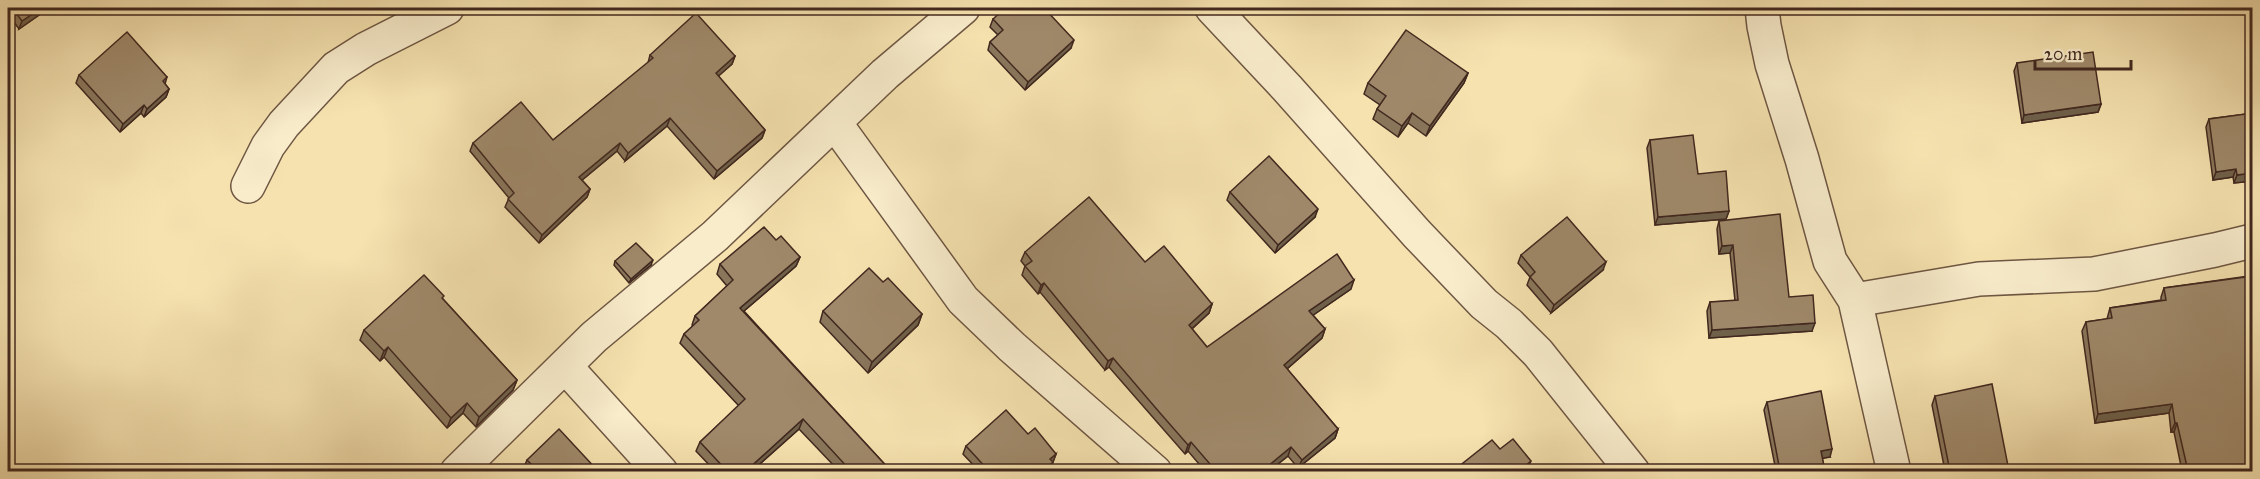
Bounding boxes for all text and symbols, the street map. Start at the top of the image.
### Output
scale bar [2035,33,2131,71]
text: 20 m [2044,43,2082,65]

